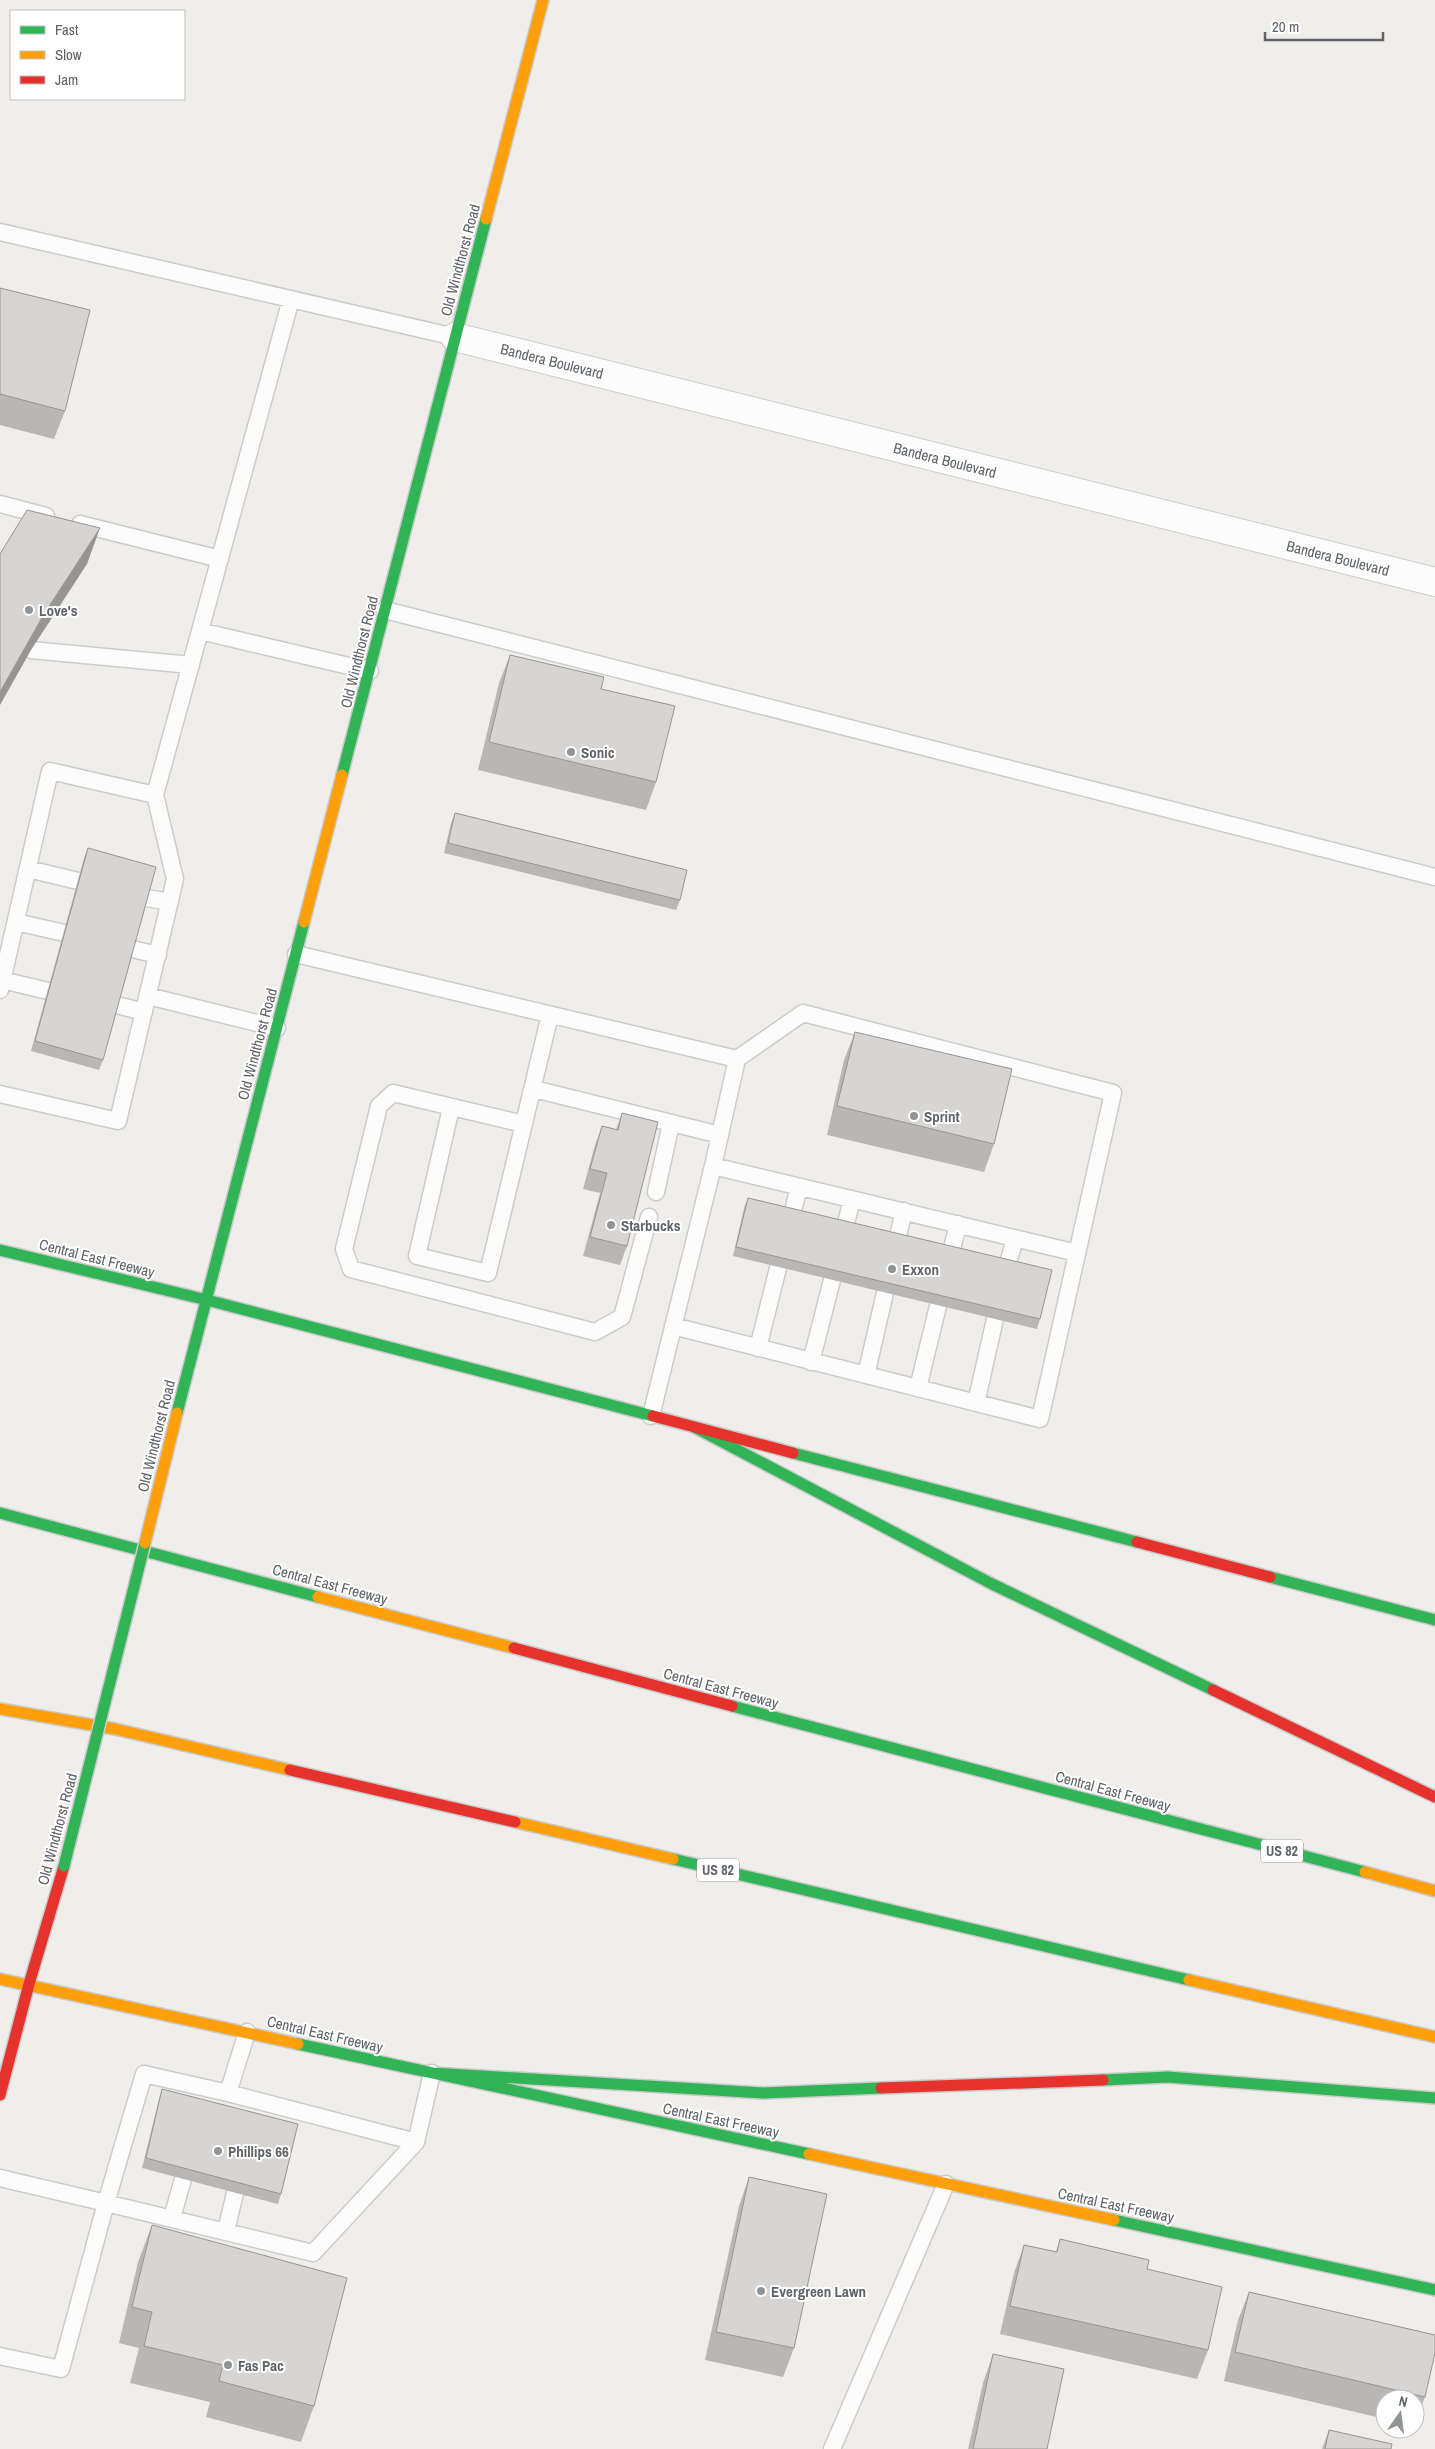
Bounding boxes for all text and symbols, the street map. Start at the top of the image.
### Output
legend [10,10,185,100]
scale bar [1265,10,1382,42]
text: 20 m [1272,16,1299,37]
text: Fast [55,19,79,40]
text: Slow [55,44,82,65]
text: Jam [55,69,78,90]
street label: Old Windthorst Road [435,202,485,318]
street label: Bandera Boulevard [498,338,606,384]
street label: Bandera Boulevard [891,437,999,483]
street label: Bandera Boulevard [1284,535,1392,581]
street label: Old Windthorst Road [335,594,383,710]
place label: Love's [39,600,78,621]
marker: Love's [23,604,35,616]
place label: Sonic [581,742,615,763]
marker: Sonic [565,746,577,758]
street label: Old Windthorst Road [232,986,282,1102]
place label: Sprint [924,1106,960,1127]
marker: Sprint [908,1110,920,1122]
place label: Starbucks [621,1215,681,1236]
marker: Starbucks [605,1219,617,1231]
street label: Central East Freeway [37,1234,158,1283]
place label: Exxon [902,1259,939,1280]
marker: Exxon [886,1263,898,1275]
street label: Old Windthorst Road [132,1378,180,1494]
street label: Central East Freeway [270,1559,391,1610]
street label: Central East Freeway [661,1663,782,1714]
street label: Central East Freeway [1053,1766,1174,1817]
street label: Old Windthorst Road [32,1771,82,1887]
road number: US 82 [1261,1840,1303,1862]
road number: US 82 [697,1858,739,1882]
street label: Central East Freeway [265,2010,386,2058]
street label: Central East Freeway [661,2097,782,2143]
place label: Phillips 66 [228,2141,289,2162]
marker: Phillips 66 [212,2145,224,2157]
street label: Central East Freeway [1056,2182,1177,2228]
place label: Evergreen Lawn [771,2281,866,2302]
marker: Evergreen Lawn [755,2285,767,2297]
place label: Fas Pac [238,2355,284,2376]
marker: Fas Pac [222,2359,234,2371]
north arrow [1375,2389,1425,2439]
text: N [1397,2392,1409,2411]

